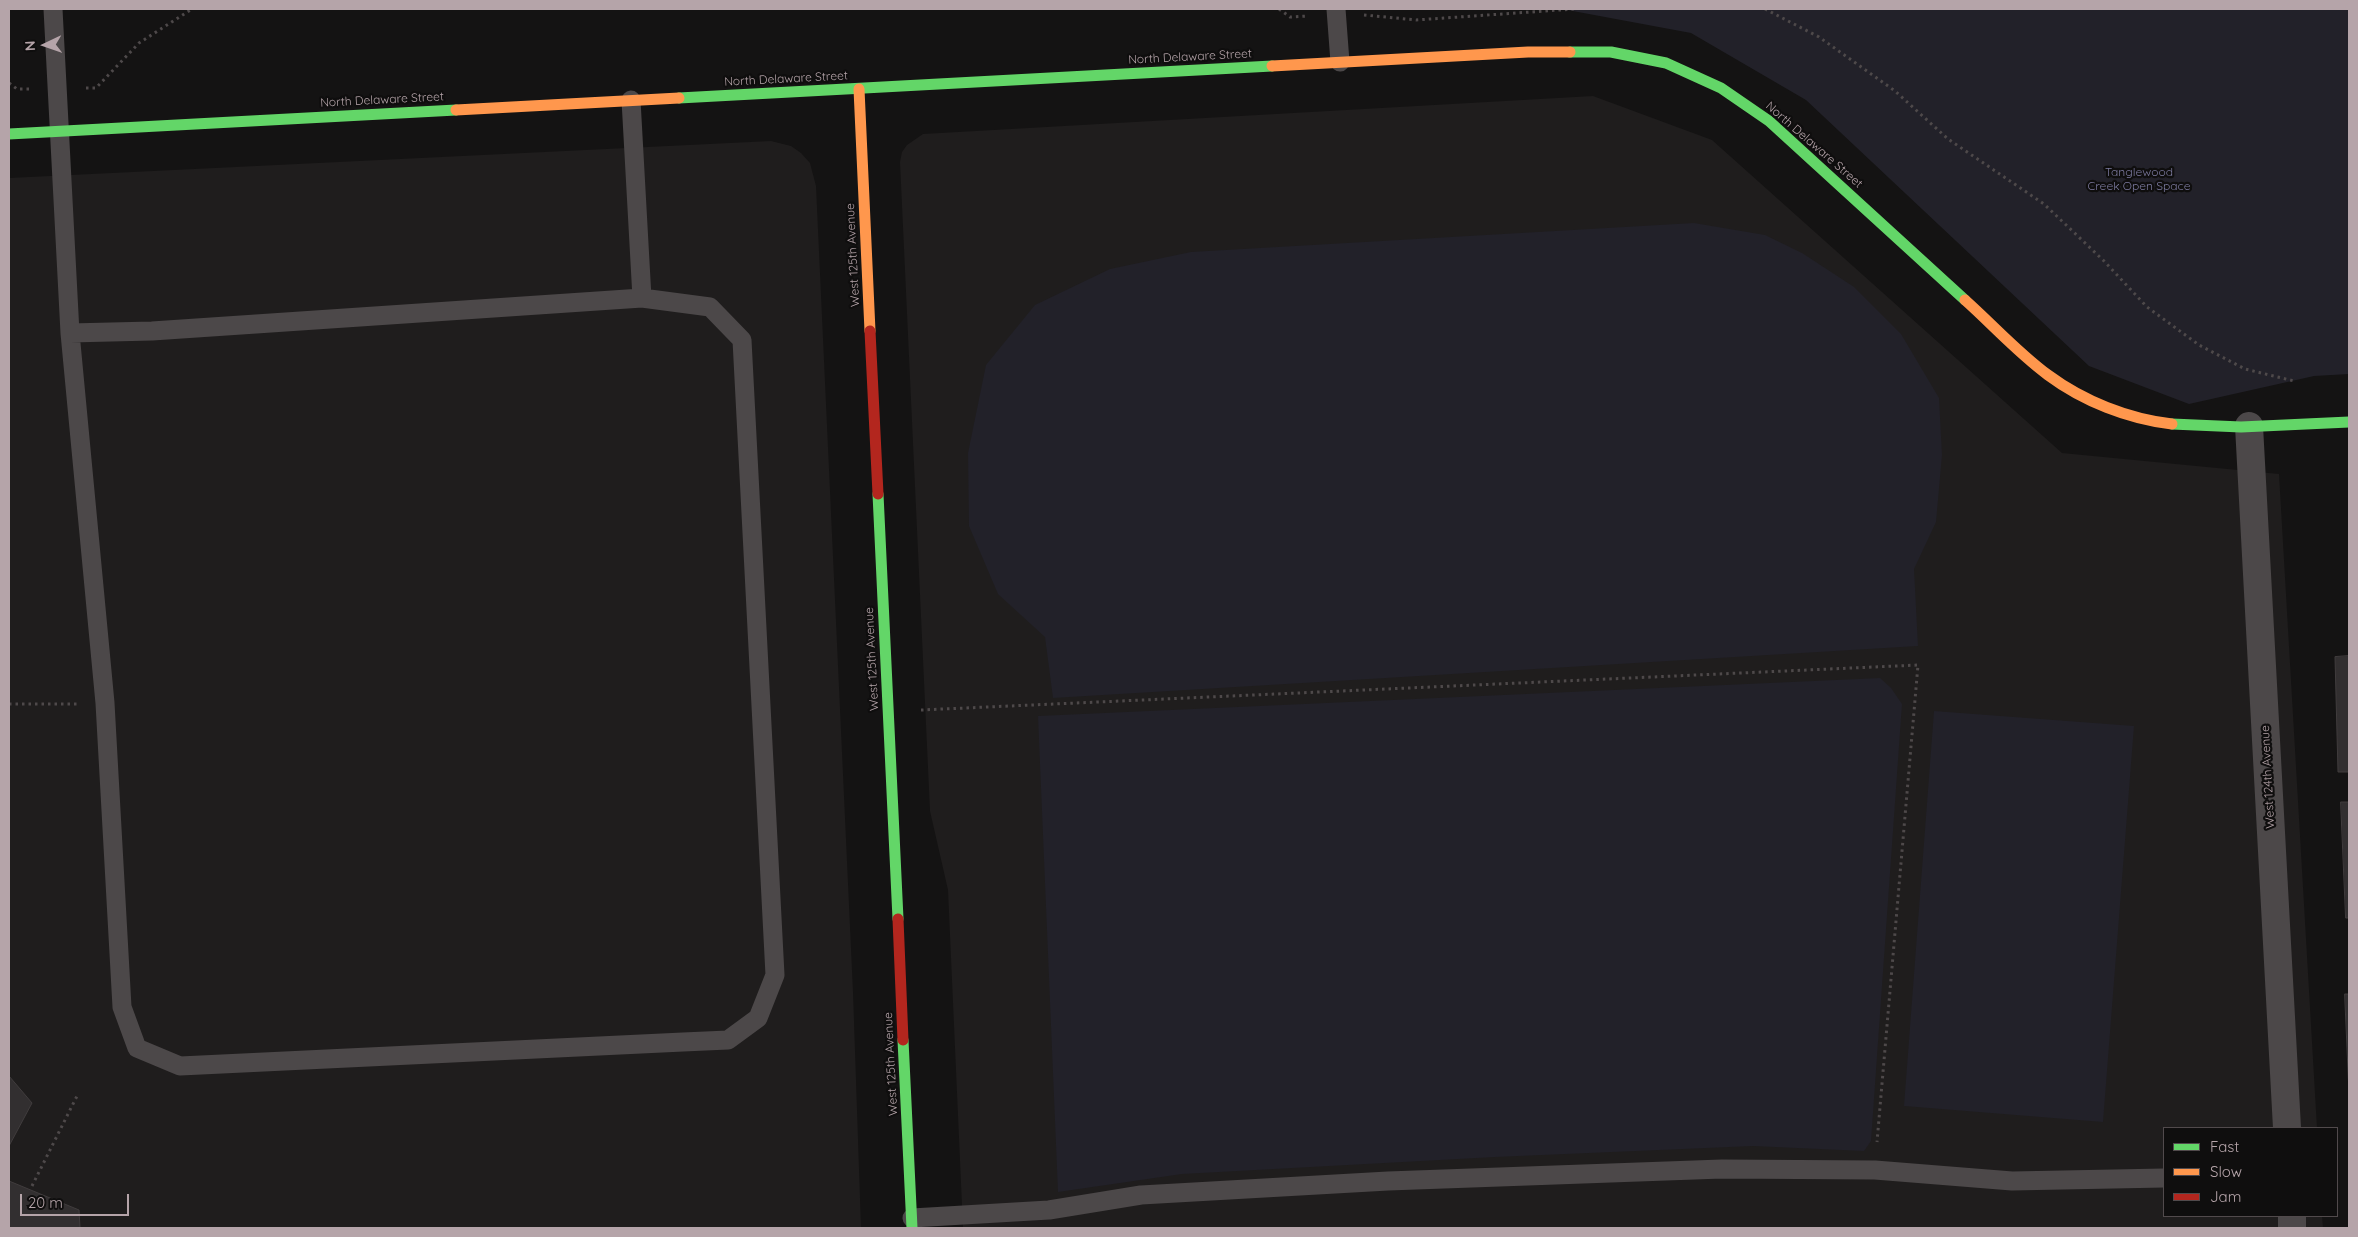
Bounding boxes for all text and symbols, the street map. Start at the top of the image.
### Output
north arrow [20,20,70,70]
text: N [21,40,39,51]
street label: North Delaware Street [1128,47,1252,67]
street label: North Delaware Street [724,69,848,89]
street label: North Delaware Street [320,90,444,110]
street label: North Delaware Street [1763,99,1865,191]
park label: Tanglewood Creek Open Space [2087,165,2191,193]
street label: West 125th Avenue [843,203,863,307]
street label: West 125th Avenue [862,607,882,711]
street label: West 124th Avenue [2258,725,2278,829]
street label: West 125th Avenue [881,1012,901,1116]
legend [2163,1127,2338,1217]
text: Fast [2210,1137,2239,1156]
text: Slow [2210,1162,2242,1181]
scale bar [22,1184,131,1216]
text: Jam [2210,1187,2241,1206]
text: 20 m [28,1193,63,1212]

